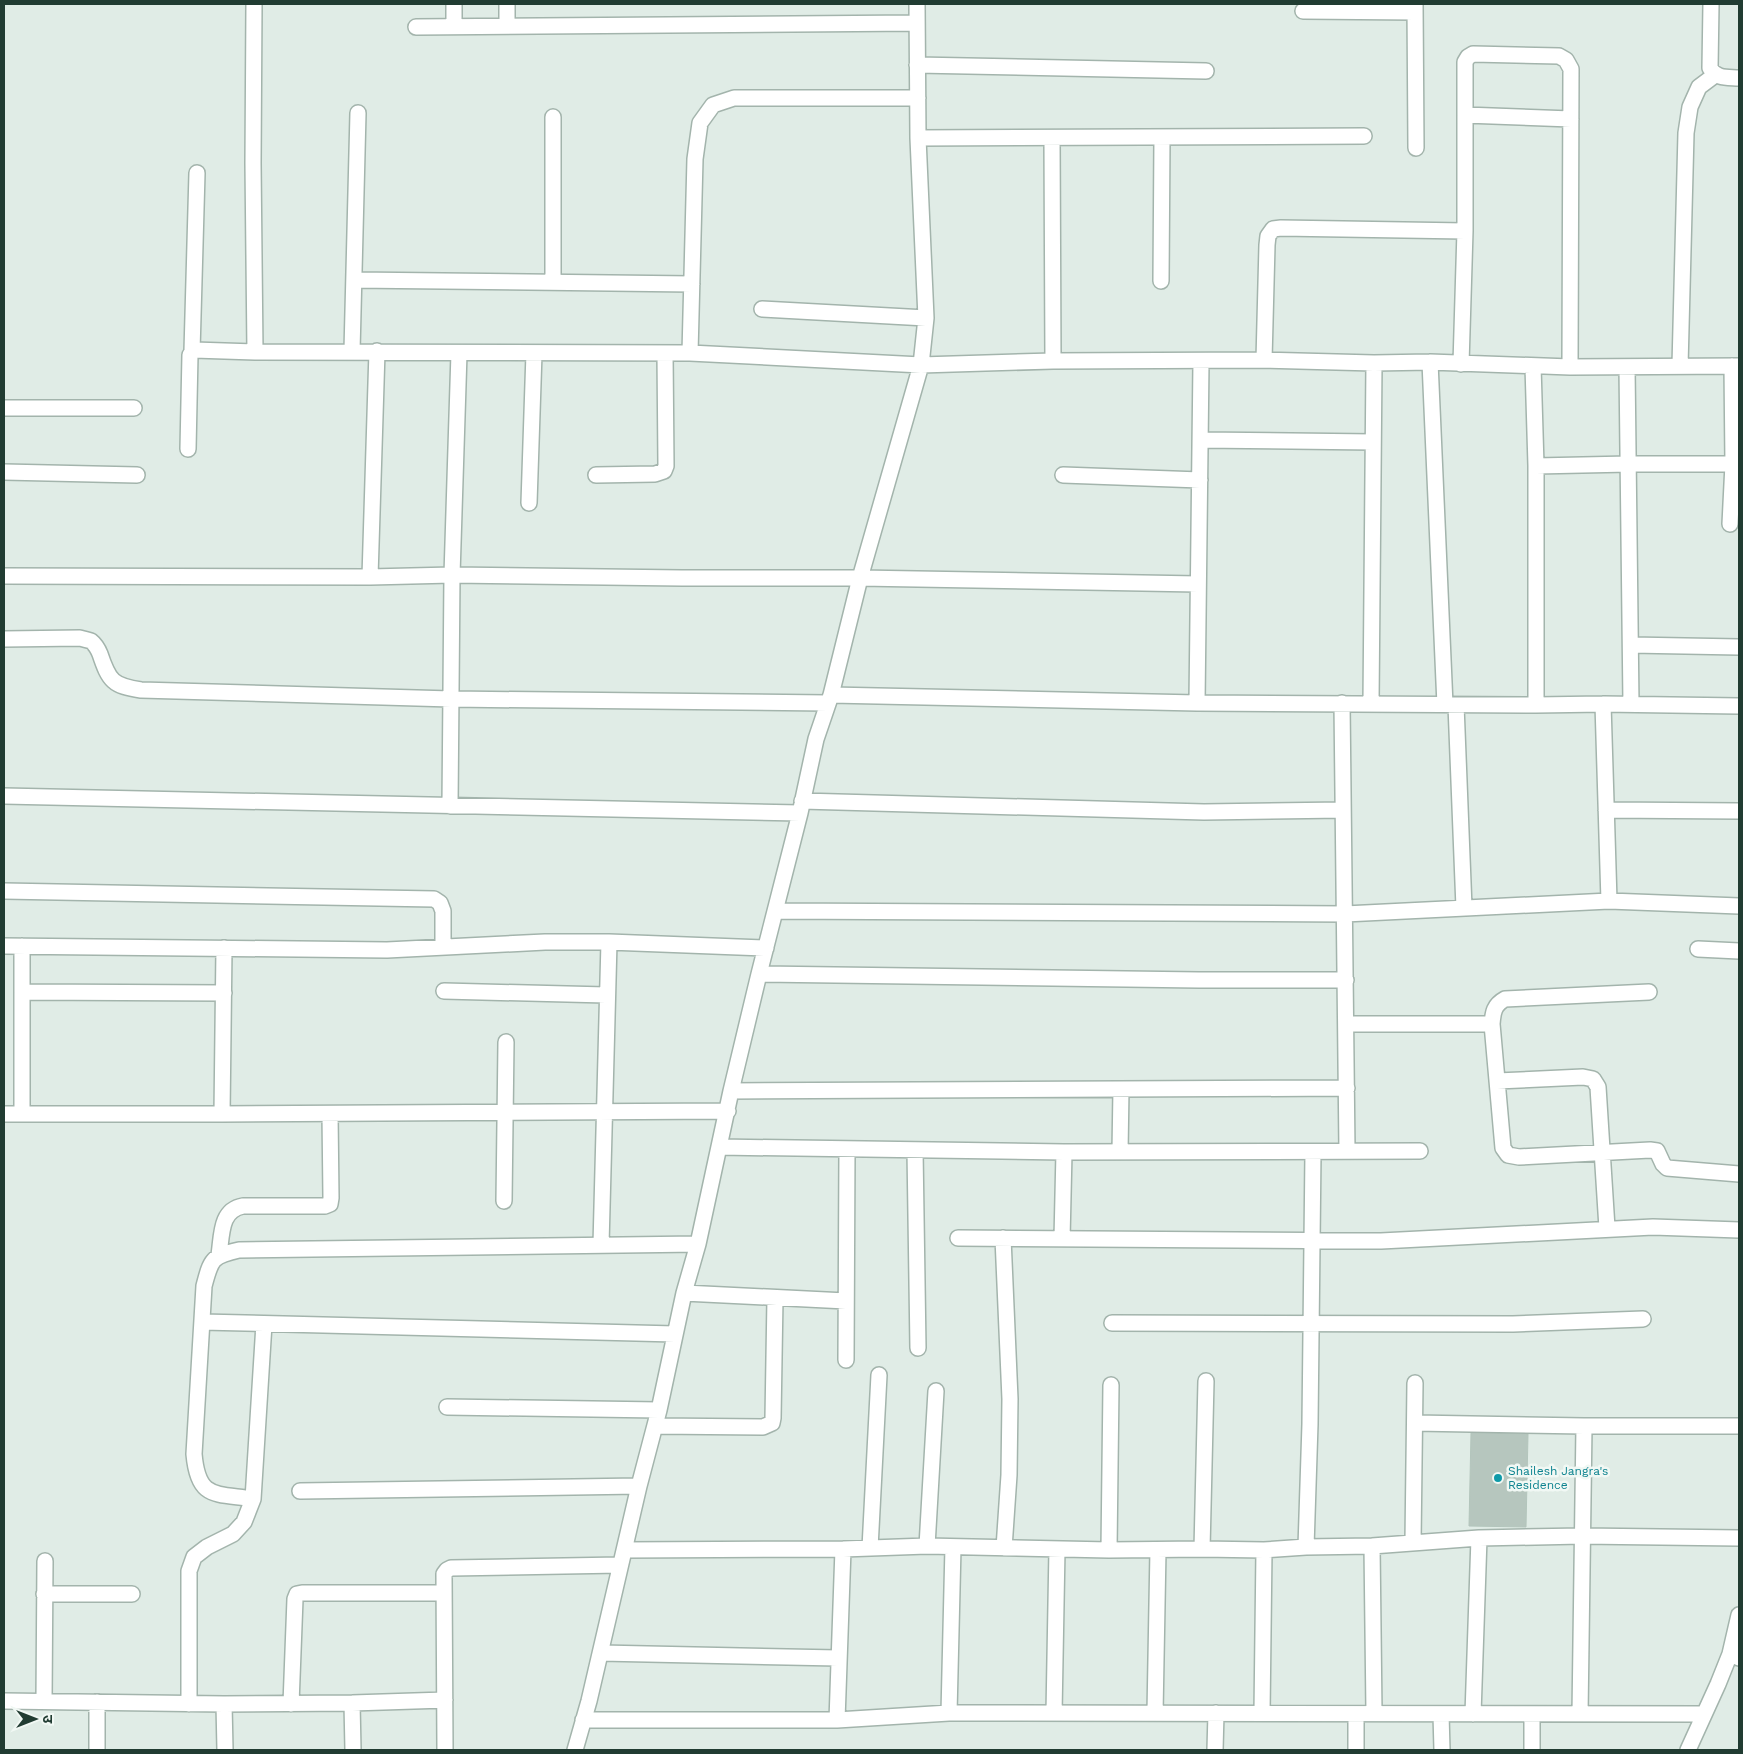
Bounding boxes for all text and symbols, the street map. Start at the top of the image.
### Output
place label: Shailesh Jangra's Residence [1508,1464,1608,1492]
marker: Shailesh Jangra's Residence [1492,1472,1504,1484]
north arrow [10,1694,60,1744]
text: उ [40,1715,56,1724]

